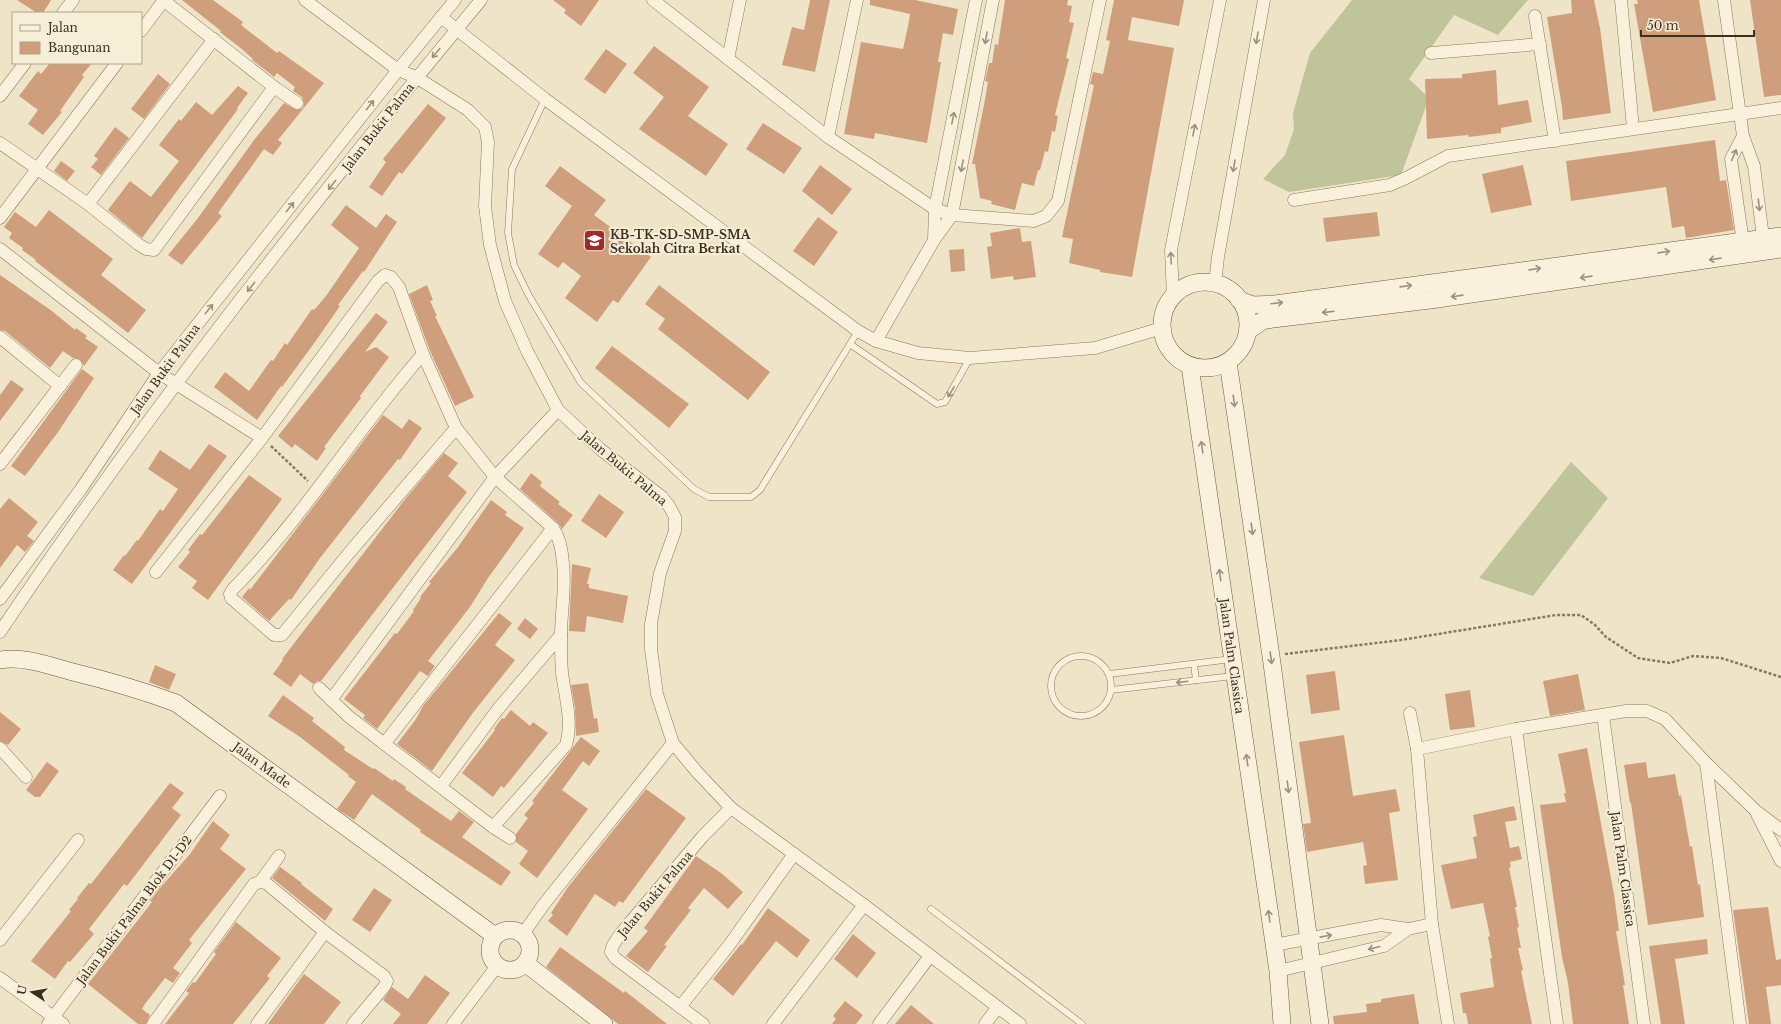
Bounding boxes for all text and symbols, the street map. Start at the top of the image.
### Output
legend [12,12,142,64]
scale bar [1641,12,1754,38]
text: 50 m [1647,18,1679,33]
text: Jalan [46,20,78,35]
one-way arrow [982,31,990,44]
one-way arrow [1253,31,1261,44]
text: Bangunan [48,40,111,55]
one-way arrow [432,48,441,59]
street label: Jalan Bukit Palma [338,80,417,176]
one-way arrow [366,100,375,111]
one-way arrow [949,112,957,125]
one-way arrow [1191,124,1199,137]
one-way arrow [1731,149,1739,161]
one-way arrow [957,159,965,172]
one-way arrow [1230,159,1238,172]
one-way arrow [327,180,336,191]
one-way arrow [1755,198,1763,211]
one-way arrow [285,202,294,213]
place label: KB-TK-SD-SMP-SMA Sekolah Citra Berkat [610,227,752,256]
school or university icon: KB-TK-SD-SMP-SMA Sekolah Citra Berkat [582,228,608,254]
one-way arrow [1657,248,1670,256]
one-way arrow [1167,252,1175,265]
one-way arrow [1709,255,1722,263]
one-way arrow [1528,265,1541,273]
one-way arrow [1580,273,1593,281]
one-way arrow [247,282,255,293]
one-way arrow [1399,282,1412,290]
one-way arrow [1451,292,1464,300]
one-way arrow [1270,300,1283,307]
one-way arrow [205,304,214,315]
one-way arrow [1322,309,1335,316]
street label: Jalan Bukit Palma [126,321,203,419]
one-way arrow [946,386,954,398]
one-way arrow [1230,394,1238,407]
street label: Jalan Bukit Palma [576,426,670,509]
one-way arrow [1198,441,1206,454]
one-way arrow [1248,523,1256,536]
one-way arrow [1216,569,1224,582]
street label: Jalan Palm Classica [1216,595,1248,715]
one-way arrow [1267,651,1275,664]
one-way arrow [1176,678,1189,686]
street label: Jalan Made [228,738,294,791]
one-way arrow [1243,753,1251,766]
one-way arrow [1284,780,1292,793]
street label: Jalan Palm Classica [1607,808,1639,928]
street label: Jalan Bukit Palma Blok D1-D2 [72,833,195,989]
street label: Jalan Bukit Palma [613,848,696,942]
one-way arrow [1265,910,1273,923]
one-way arrow [1319,932,1332,940]
one-way arrow [1368,945,1381,952]
north arrow [12,972,52,1012]
text: U [14,983,30,996]

